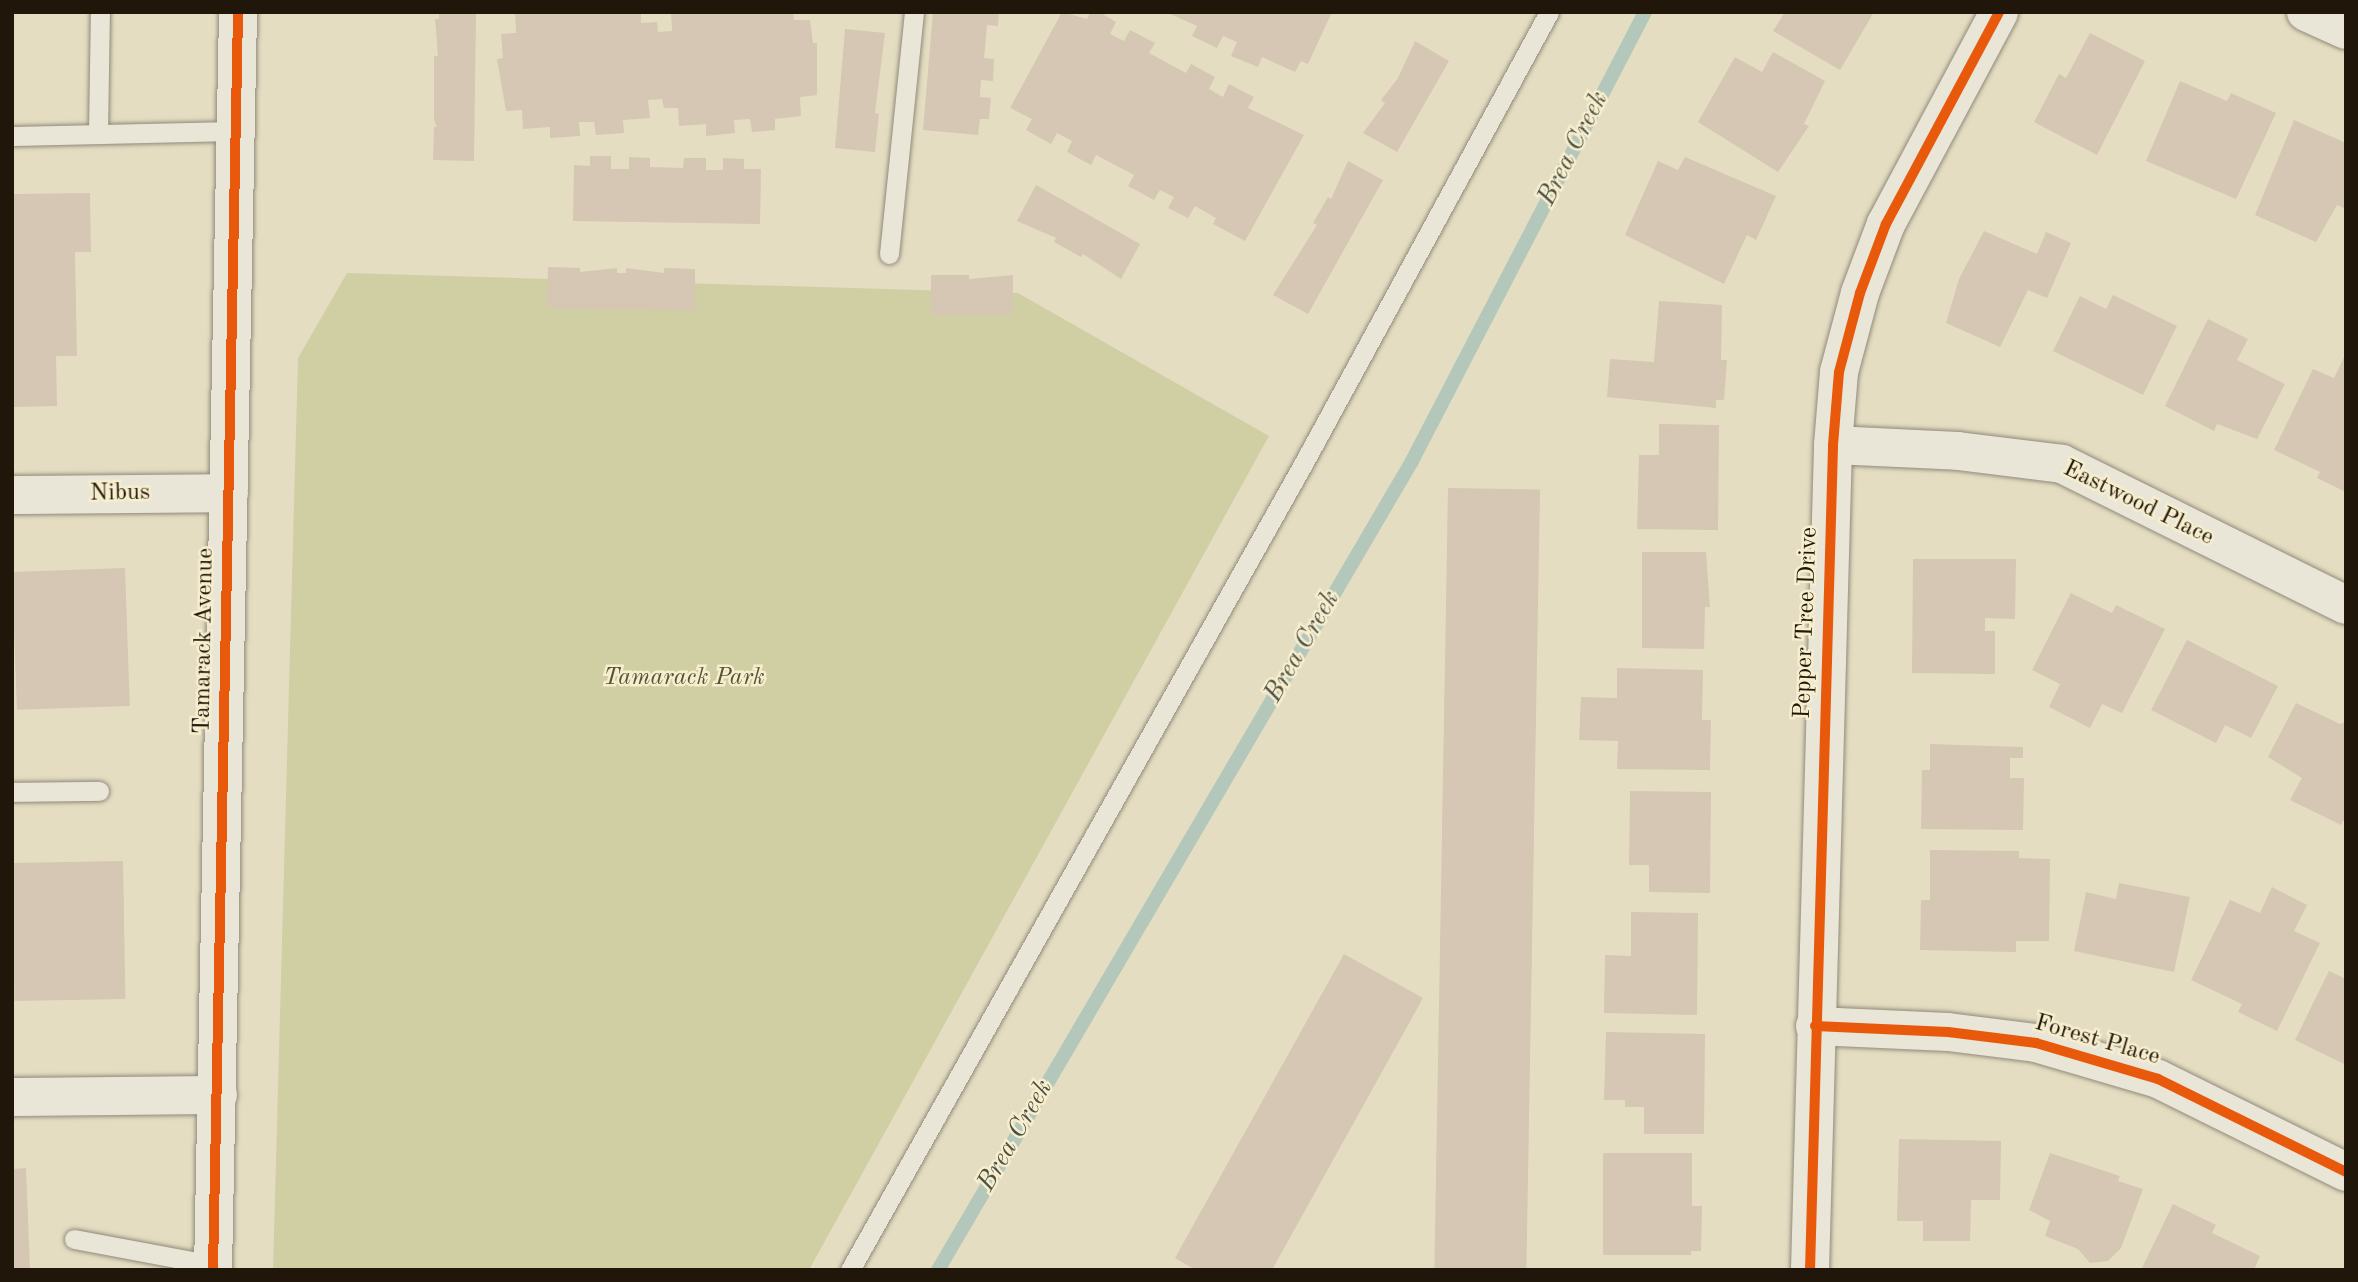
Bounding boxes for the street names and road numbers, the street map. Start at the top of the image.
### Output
street label: Eastwood Place [2058,455,2218,553]
street label: Nibus [90,479,150,509]
street label: Pepper Tree Drive [1789,527,1825,719]
street label: Tamarack Avenue [189,548,221,734]
street label: Forest Place [2031,1009,2163,1073]

